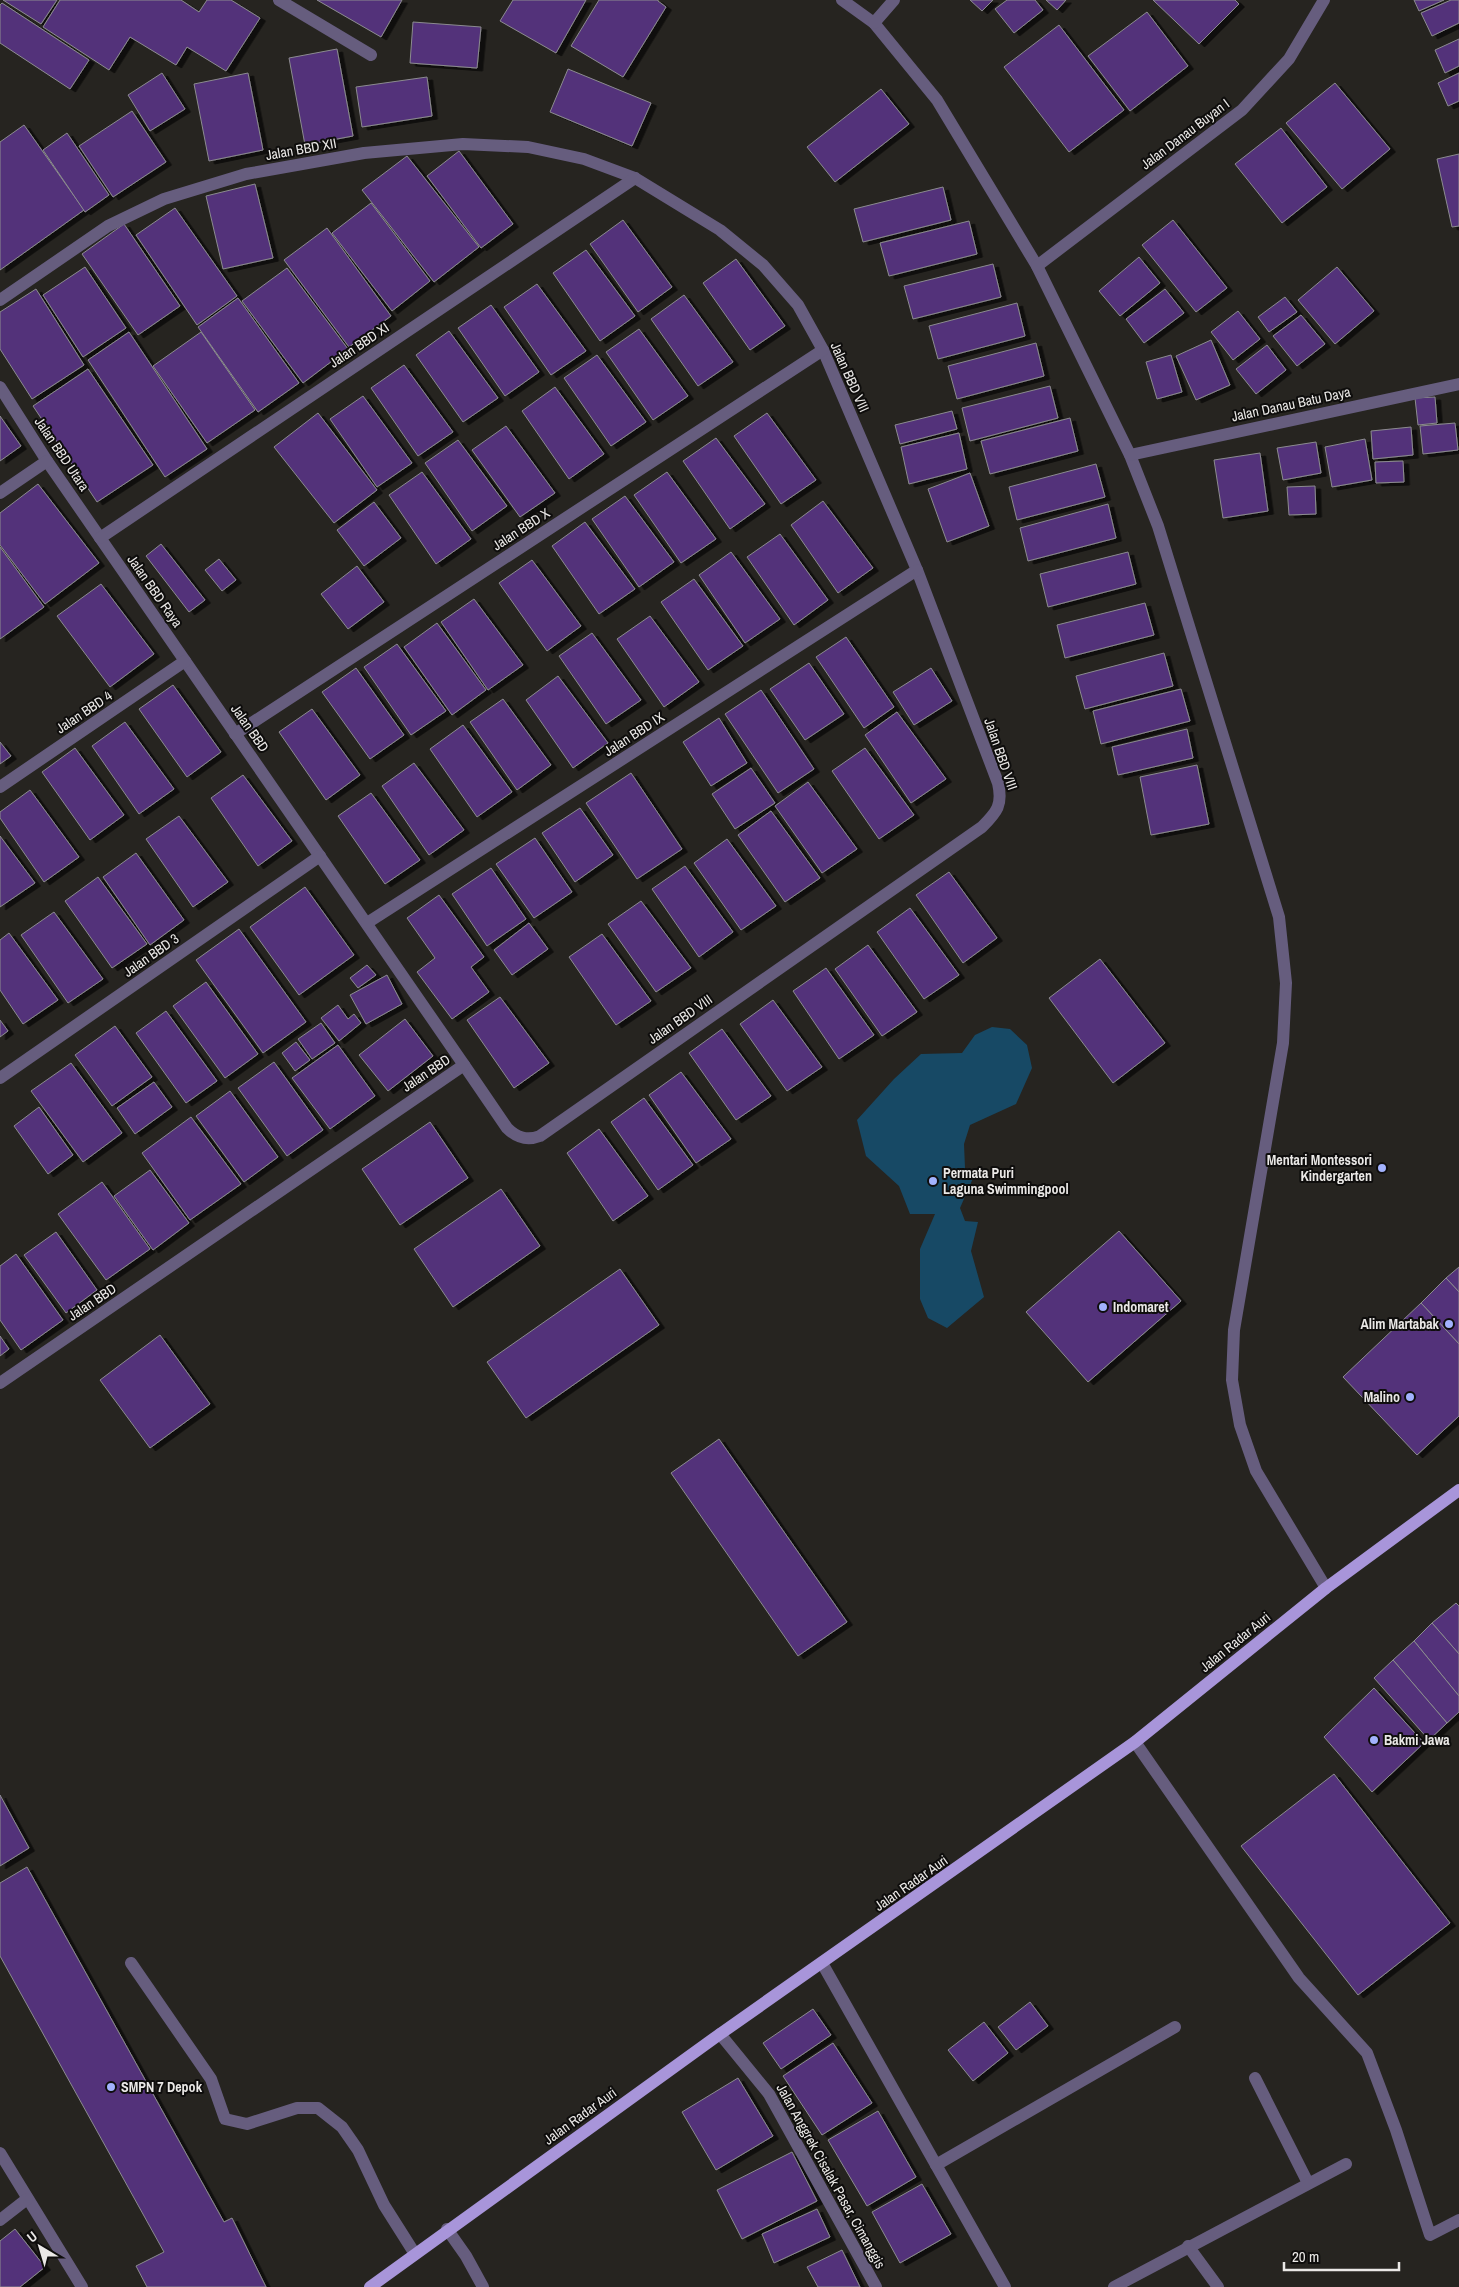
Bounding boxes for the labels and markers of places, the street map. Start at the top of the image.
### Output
place label: Mentari Montessori Kindergarten [1267,1151,1372,1185]
marker: Mentari Montessori Kindergarten [1376,1162,1388,1174]
place label: Permata Puri Laguna Swimmingpool [943,1164,1069,1198]
marker: Permata Puri Laguna Swimmingpool [927,1175,939,1187]
place label: Indomaret [1113,1298,1169,1316]
marker: Indomaret [1097,1301,1109,1313]
place label: Alim Martabak [1361,1315,1440,1333]
marker: Alim Martabak [1443,1318,1455,1330]
place label: Malino [1364,1388,1400,1406]
marker: Malino [1404,1391,1416,1403]
place label: Bakmi Jawa [1384,1731,1450,1749]
marker: Bakmi Jawa [1368,1734,1380,1746]
place label: SMPN 7 Depok [121,2078,203,2096]
marker: SMPN 7 Depok [105,2081,117,2093]

